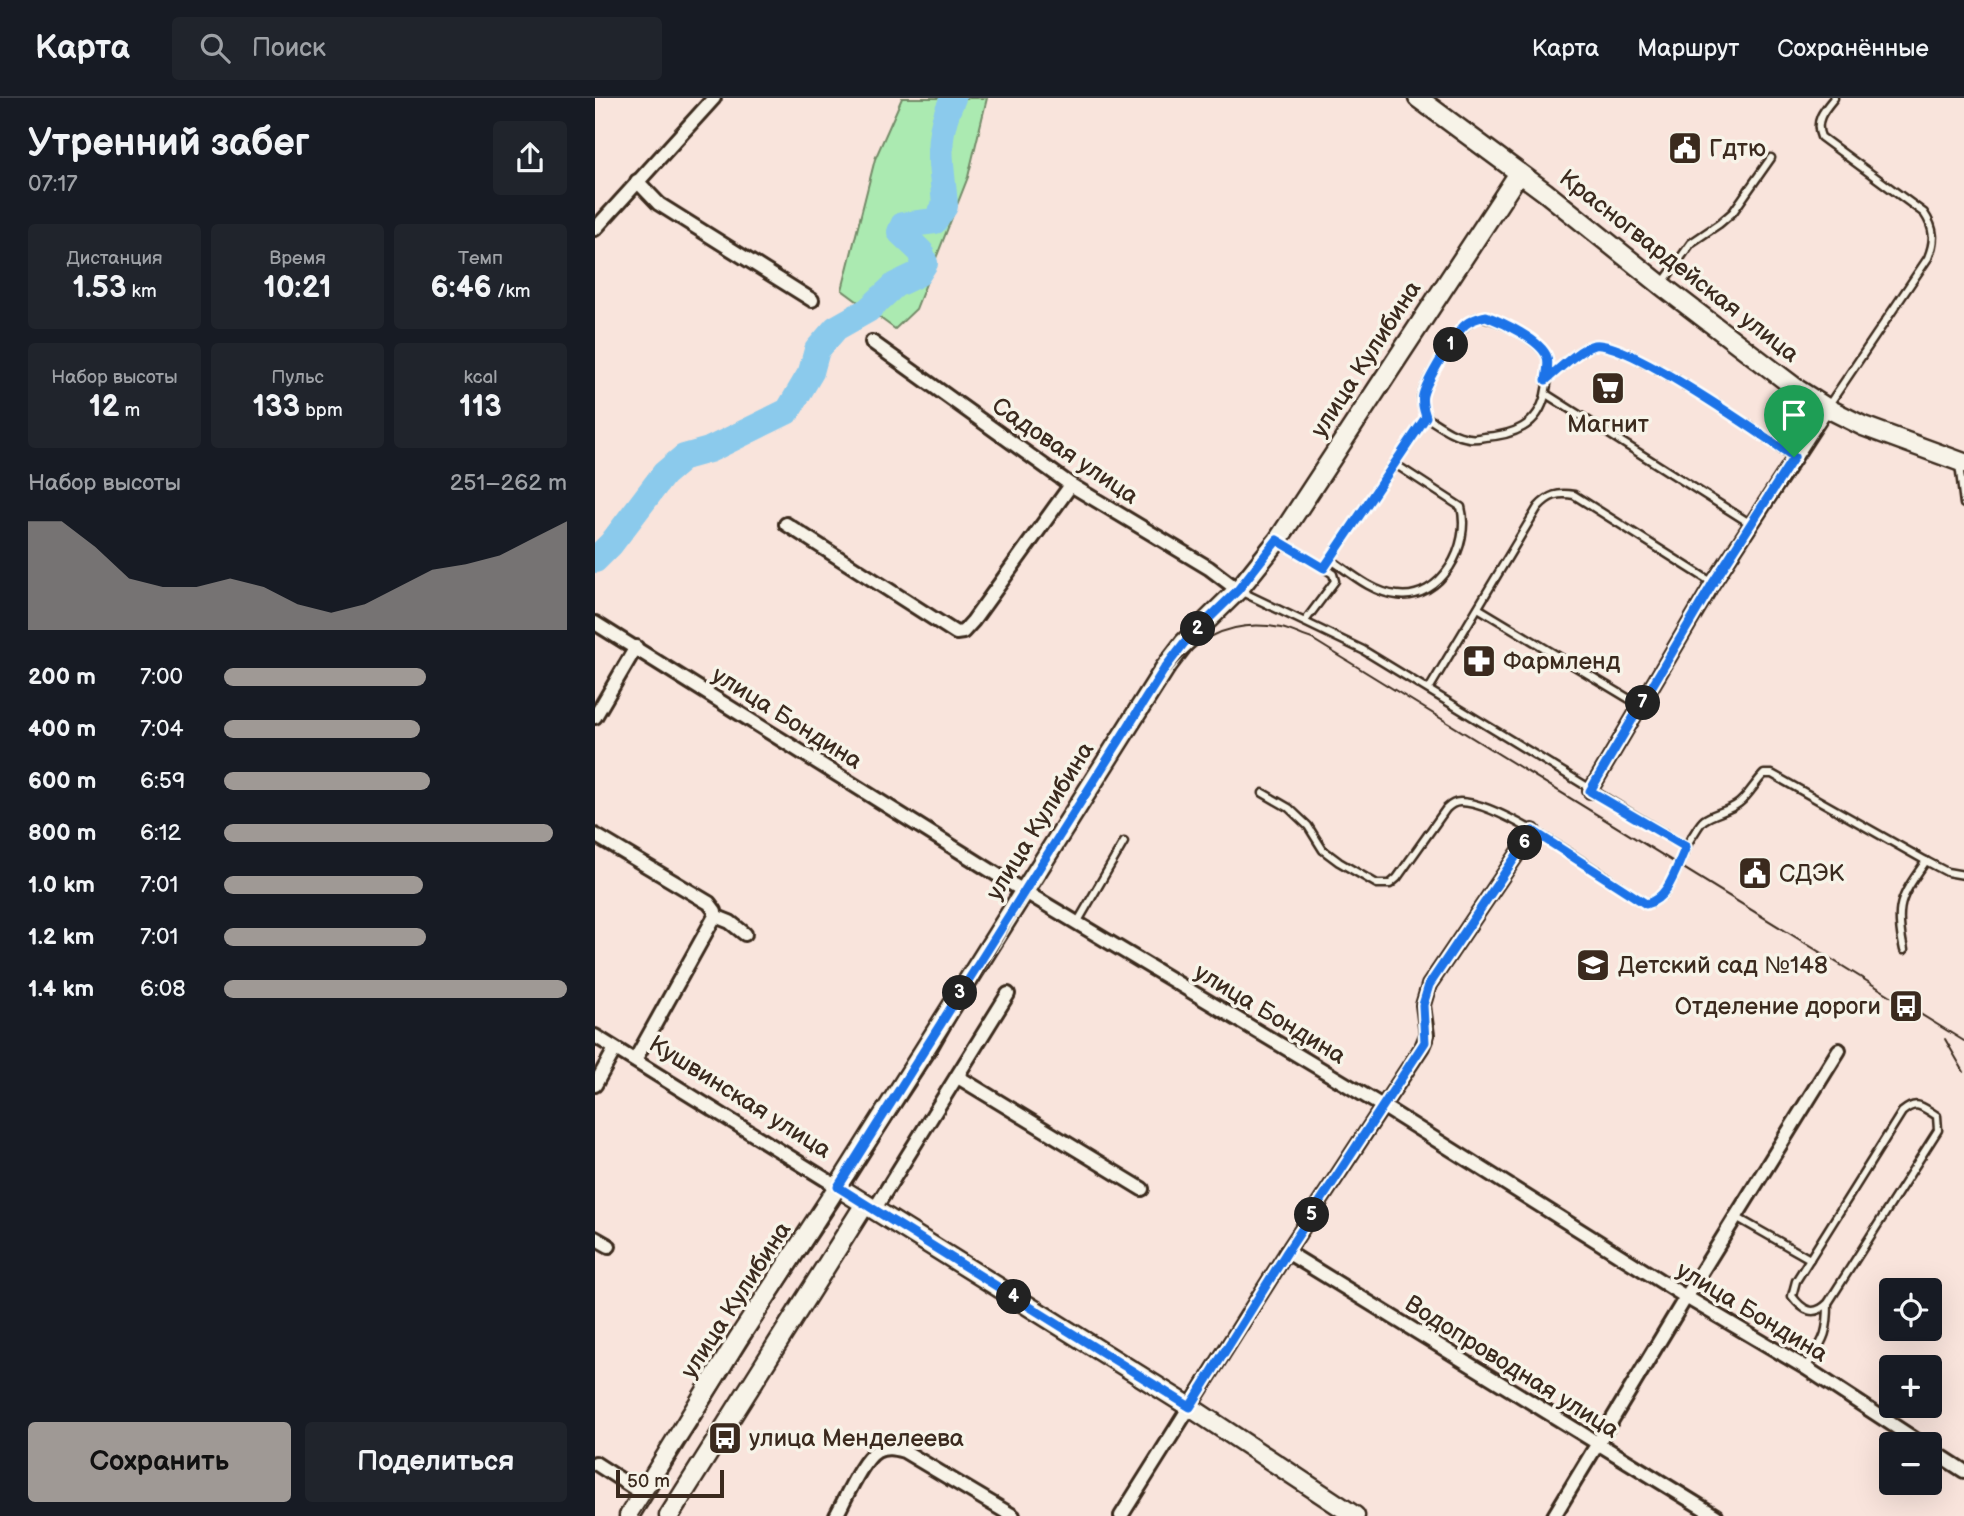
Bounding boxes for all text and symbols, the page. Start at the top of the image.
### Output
search box [172,17,662,80]
text: Карта [35,28,130,68]
icon: search [196,29,234,67]
text: Поиск [252,33,326,64]
text: Карта [1532,34,1599,63]
text: Маршрут [1637,34,1739,63]
text: Сохранённые [1777,34,1929,63]
text: Утренний забег [28,121,310,166]
button: share [493,121,567,195]
public building icon: Гдтю [1666,129,1704,167]
place label: Гдтю [1709,134,1766,163]
street label: Красногвардейская улица [1553,163,1805,369]
text: 07:17 [28,170,78,198]
text: Дистанция [66,247,163,270]
text: Время [269,247,326,270]
text: Темп [458,247,503,270]
text: 1.53 [72,270,126,306]
text: 10:21 [263,270,332,306]
text: 6:46 [431,270,492,306]
street label: улица Кулибина [1305,275,1427,443]
text: km [126,280,157,303]
text: /km [492,280,530,303]
pin: 1 [1433,328,1469,362]
text: 1 [1447,333,1455,356]
text: Набор высоты [51,366,178,389]
text: Пульс [271,366,324,389]
text: kcal [463,366,498,389]
supermarket icon: Магнит [1589,369,1627,407]
pin [1764,385,1824,457]
text: 12 [89,389,119,425]
text: 133 [252,389,300,425]
text: 113 [459,389,502,425]
street label: Садовая улица [986,391,1144,511]
icon: arrive [1775,396,1813,434]
text: m [119,399,140,422]
text: bpm [300,399,343,422]
place label: Магнит [1567,410,1649,439]
text: Набор высоты [28,469,181,497]
text: 251–262 m [450,469,567,497]
pin: 2 [1181,612,1215,646]
text: 2 [1192,617,1203,640]
pharmacy icon: Фармленд [1460,642,1498,680]
place label: Фармленд [1503,647,1621,676]
street label: улица Бондина [707,660,867,776]
text: 200 m [28,663,96,691]
text: 7:00 [140,663,183,691]
pin: 7 [1625,686,1661,720]
text: 7 [1637,691,1648,714]
text: 400 m [28,715,96,743]
text: 7:04 [140,715,184,743]
street label: улица Кулибина [980,737,1100,905]
text: 600 m [28,767,96,795]
text: 6:59 [140,767,185,795]
text: 800 m [28,819,96,847]
text: 6:12 [140,819,181,847]
pin: 6 [1507,826,1543,860]
text: 6 [1519,831,1530,854]
public building icon: СДЭК [1736,854,1774,892]
place label: СДЭК [1779,859,1845,888]
text: 1.0 km [28,871,95,899]
text: 7:01 [140,871,178,899]
text: 1.2 km [28,923,94,951]
text: 7:01 [140,923,178,951]
school or university icon: Детский сад №148 [1574,946,1612,984]
place label: Детский сад №148 [1618,951,1828,980]
street label: улица Бондина [1189,957,1351,1071]
text: 1.4 km [28,975,94,1003]
text: 6:08 [140,975,186,1003]
pin: 3 [943,976,977,1010]
text: 3 [954,981,965,1004]
bus stop icon: Отделение дороги [1887,987,1925,1025]
place label: Отделение дороги [1675,992,1881,1021]
street label: Кушвинская улица [644,1029,836,1165]
pin: 5 [1295,1198,1329,1232]
text: 5 [1306,1203,1317,1226]
street label: улица Кулибина [675,1216,797,1384]
street label: улица Бондина [1671,1255,1833,1369]
map controls [1879,1278,1942,1495]
button: locate [1879,1278,1942,1341]
pin: 4 [997,1280,1031,1314]
text: 4 [1008,1285,1019,1308]
street label: Водопроводная улица [1400,1289,1624,1445]
button: + [1879,1355,1942,1418]
bus stop icon: улица Менделеева [706,1419,744,1457]
button: Сохранить [28,1422,291,1502]
button: Поделиться [305,1422,567,1502]
place label: улица Менделеева [749,1424,964,1453]
button: − [1879,1432,1942,1495]
scale bar [616,1467,725,1499]
text: 50 m [627,1470,670,1493]

